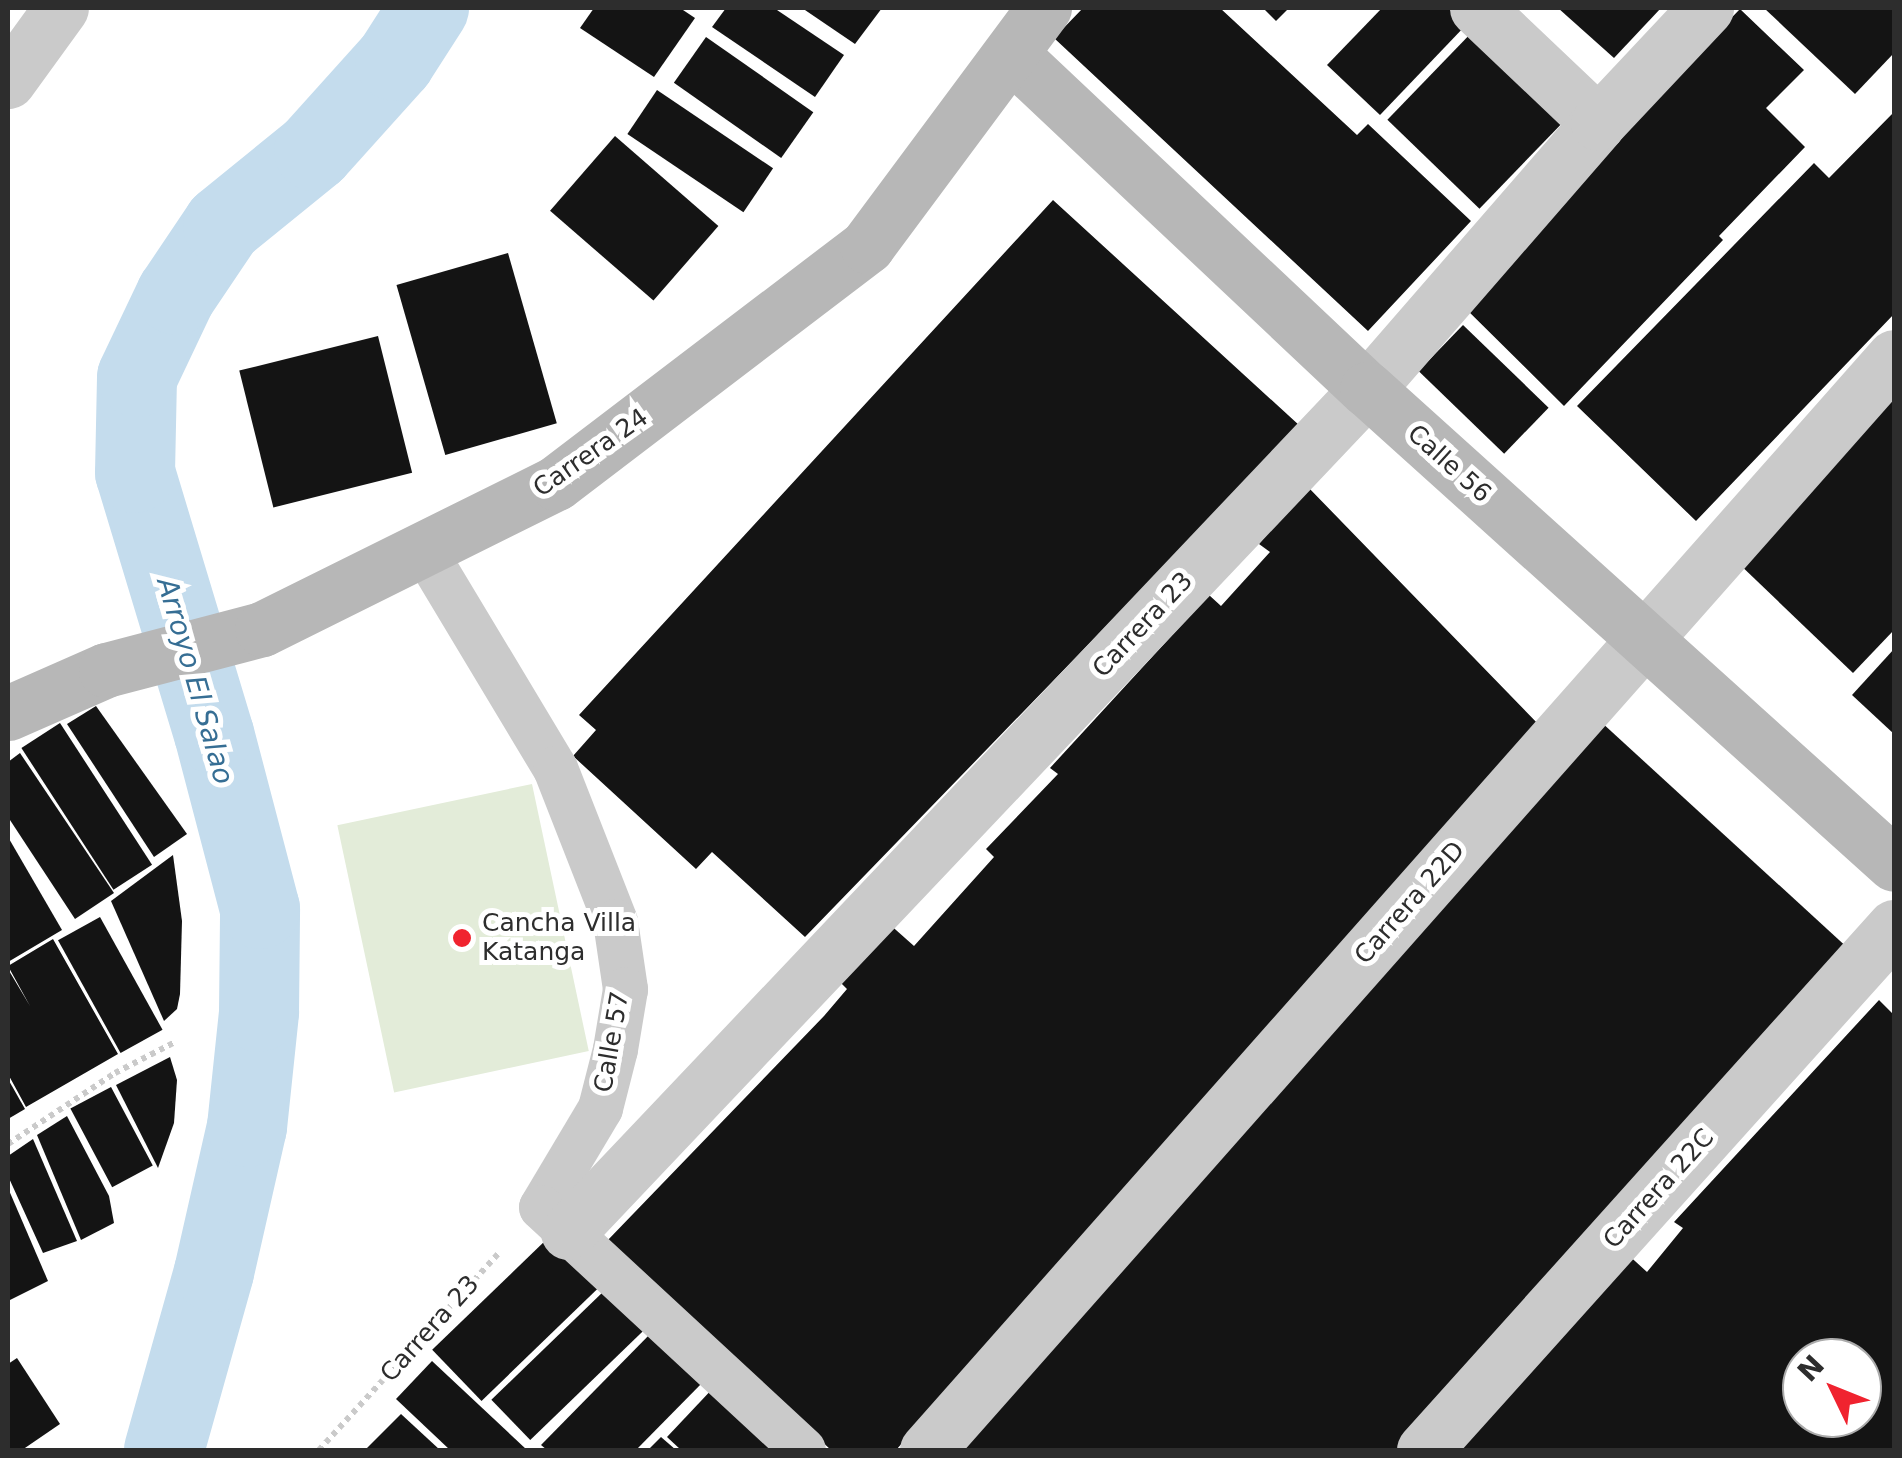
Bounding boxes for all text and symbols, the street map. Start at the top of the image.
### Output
street label: Carrera 24 [528,403,654,503]
street label: Calle 56 [1401,419,1497,509]
street label: Carrera 23 [1087,566,1199,684]
water label: Arroyo El Salao [149,574,241,788]
street label: Carrera 22D [1349,836,1471,970]
place label: Cancha Villa Katanga [482,909,636,968]
marker: Cancha Villa Katanga [451,927,473,949]
street label: Calle 57 [588,989,636,1095]
street label: Carrera 22C [1597,1123,1721,1255]
street label: Carrera 23 [374,1270,486,1388]
north arrow [1782,1338,1882,1438]
text: N [1791,1349,1831,1388]

